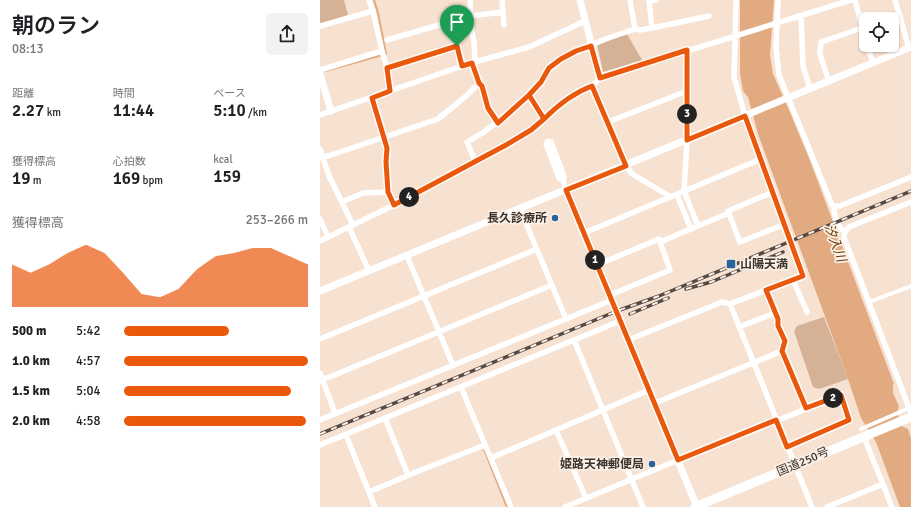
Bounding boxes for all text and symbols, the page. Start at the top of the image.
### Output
pin [440,5,474,46]
icon: arrive [446,11,468,33]
text: 朝のラン [12,12,100,39]
map controls [859,12,899,52]
button: locate [859,12,899,52]
button: share [266,13,308,55]
text: 08:13 [12,41,44,57]
text: 距離 [12,87,34,100]
text: 時間 [113,87,135,100]
text: ペース [213,87,246,100]
text: 2.27 [12,100,44,121]
text: 11:44 [113,100,154,121]
text: 5:10 [213,100,246,121]
pin: 3 [677,104,697,124]
text: km [44,106,61,119]
text: /km [246,106,267,119]
text: 3 [684,107,690,120]
text: kcal [213,153,233,166]
text: 獲得標高 [12,155,56,168]
text: 心拍数 [113,155,146,168]
text: 159 [213,166,241,187]
text: 19 [12,168,30,189]
text: 169 [113,168,140,189]
text: m [30,174,42,187]
text: bpm [140,174,163,187]
pin: 4 [399,187,419,207]
text: 4 [406,190,412,203]
place label: 長久診療所 [487,211,547,226]
text: 253–266 m [246,212,308,228]
marker: 長久診療所 [550,213,560,223]
text: 獲得標高 [12,215,64,231]
water label: 汐入川 [821,222,850,266]
pin: 1 [585,250,605,270]
text: 1 [592,253,598,266]
place label: 山陽天満 [740,257,788,272]
marker: 山陽天満 [725,258,737,270]
text: 500 m [12,323,46,339]
text: 5:42 [76,323,101,339]
text: 1.0 km [12,353,50,369]
text: 4:57 [76,353,101,369]
text: 1.5 km [12,383,50,399]
text: 5:04 [76,383,101,399]
pin: 2 [823,388,843,408]
text: 2 [830,391,836,404]
text: 2.0 km [12,413,50,429]
text: 4:58 [76,413,101,429]
street label: 国道250号 [775,444,831,480]
place label: 姫路天神郵便局 [560,457,644,472]
marker: 姫路天神郵便局 [647,459,657,469]

